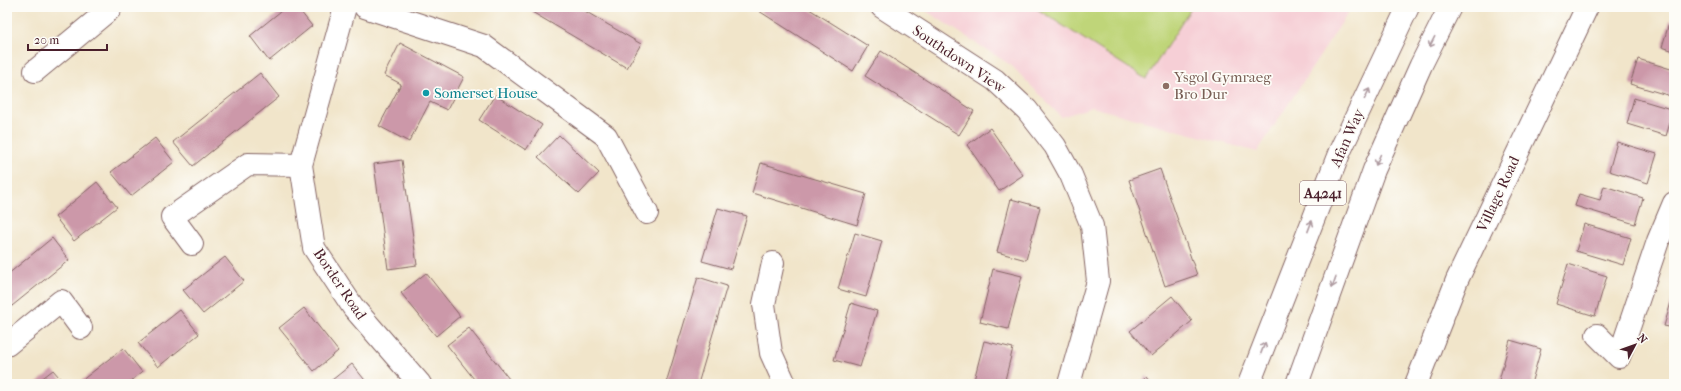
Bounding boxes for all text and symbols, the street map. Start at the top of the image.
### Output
street label: Southdown View [909,21,1010,97]
scale bar [28,26,107,52]
text: 20 m [34,33,59,47]
one-way arrow [1428,36,1435,48]
place label: Ysgol Gymraeg Bro Dur [1173,68,1272,103]
marker: Ysgol Gymraeg Bro Dur [1161,81,1171,91]
place label: Somerset House [434,84,538,102]
marker: Somerset House [421,88,431,98]
one-way arrow [1364,88,1371,100]
street label: Afan Way [1326,105,1368,171]
street label: Village Road [1472,153,1524,236]
one-way arrow [1374,154,1382,166]
road number: A4241 [1300,181,1346,205]
one-way arrow [1307,221,1315,233]
street label: Border Road [310,245,371,324]
one-way arrow [1329,276,1337,288]
north arrow [1615,325,1655,365]
text: N [1635,331,1650,347]
one-way arrow [1260,342,1268,354]

